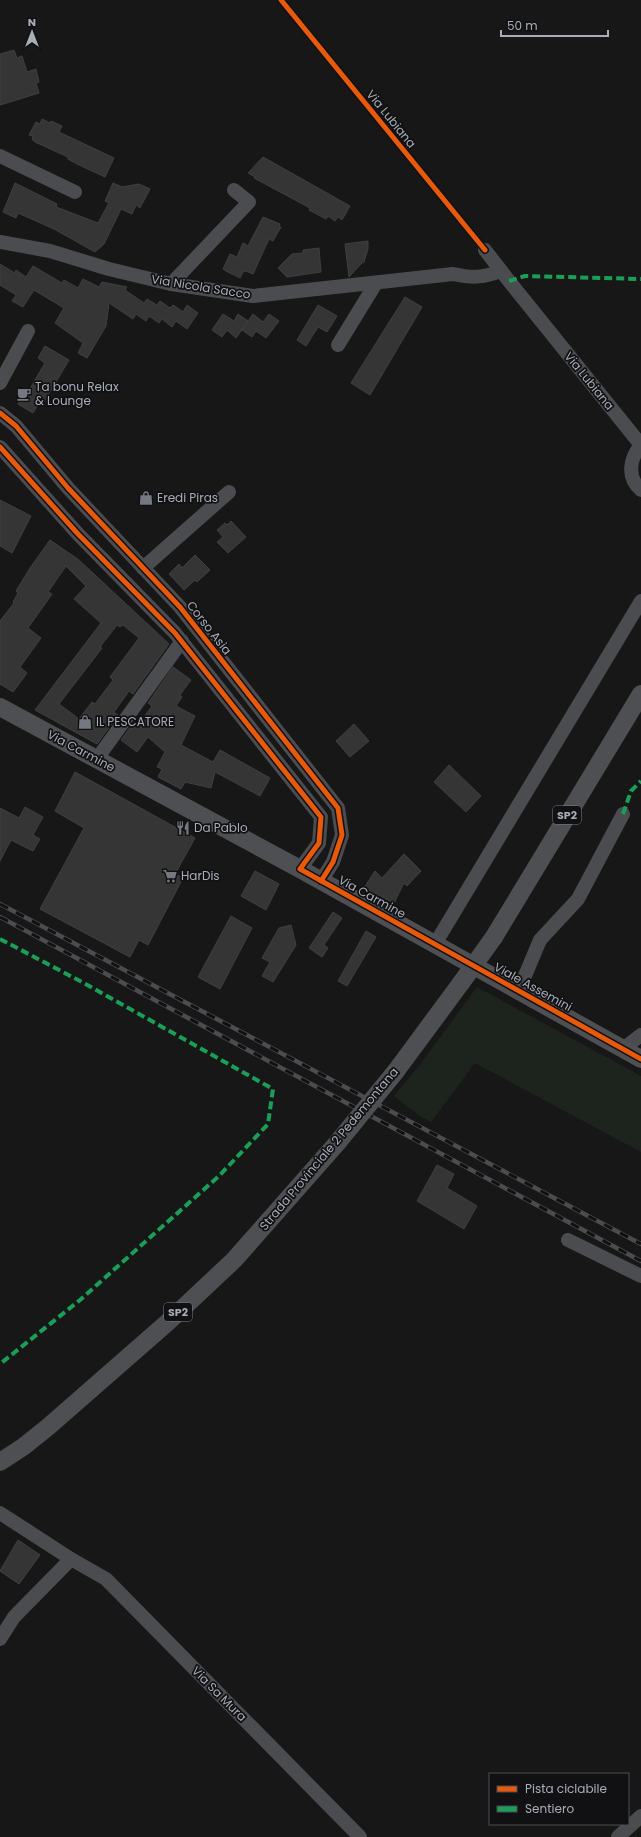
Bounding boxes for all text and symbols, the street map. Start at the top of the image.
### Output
north arrow [12,12,52,52]
scale bar [501,12,608,38]
text: N [28,14,36,30]
text: 50 m [507,17,538,34]
street label: Via Lubiana [363,86,420,151]
street label: Via Nicola Sacco [150,270,252,303]
street label: Via Lubiana [561,348,618,413]
place label: Ta bonu Relax & Lounge [35,378,119,409]
cafe icon: Ta bonu Relax & Lounge [16,386,32,402]
place label: Eredi Piras [157,489,218,506]
shop icon: Eredi Piras [138,490,154,506]
street label: Corso Asia [183,597,236,658]
place label: IL PESCATORE [96,713,174,730]
shop icon: IL PESCATORE [77,714,93,730]
street label: Via Carmine [44,726,118,776]
road number: SP2 [553,806,581,824]
place label: Da Pablo [194,819,248,836]
restaurant icon: Da Pablo [175,820,191,836]
place label: HarDis [181,867,220,884]
supermarket icon: HarDis [162,868,178,884]
street label: Via Carmine [335,871,409,922]
street label: Viale Assemini [491,958,575,1015]
street label: Strada Provinciale 2 Pedemontana [255,1064,402,1234]
road number: SP2 [164,1303,192,1321]
street label: Via Sa Mura [188,1662,251,1725]
legend [489,1773,629,1825]
text: Pista ciclabile [525,1780,607,1797]
text: Sentiero [525,1800,574,1817]

